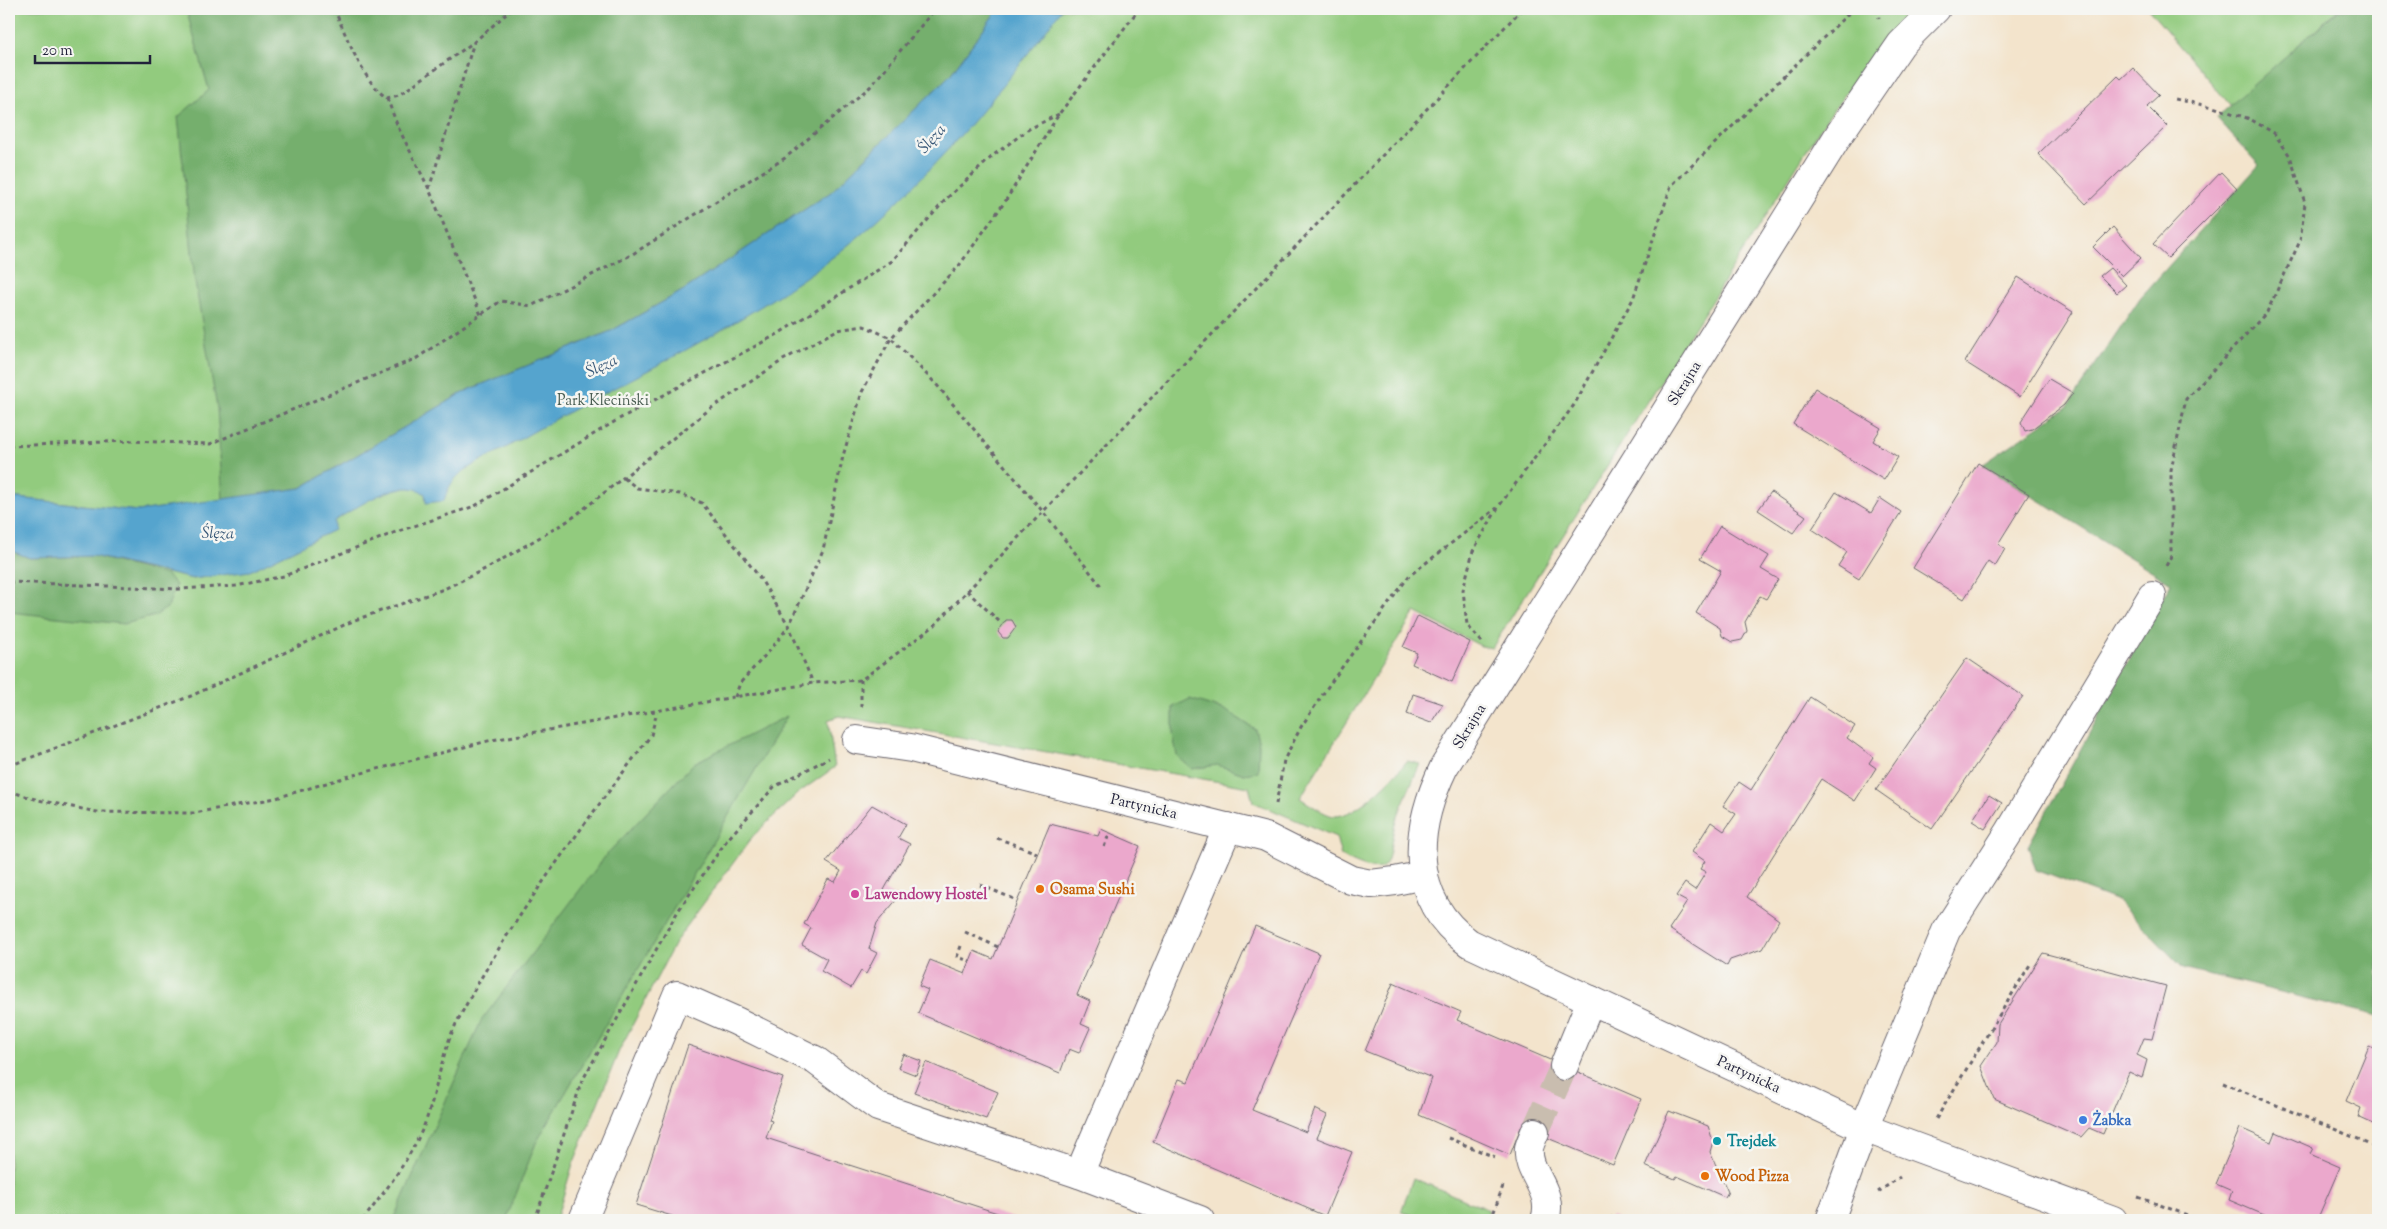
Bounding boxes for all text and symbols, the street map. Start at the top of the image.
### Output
scale bar [35,32,150,64]
text: 20 m [42,41,73,62]
water label: Ślęza [913,120,952,159]
water label: Ślęza [582,350,622,385]
street label: Skrajna [1663,357,1707,410]
park label: Park Kleciński [557,391,649,412]
water label: Ślęza [201,522,235,547]
street label: Skrajna [1449,700,1492,753]
street label: Partynicka [1108,790,1179,825]
place label: Osama Sushi [1050,880,1135,901]
marker: Osama Sushi [1034,883,1046,895]
place label: Lawendowy Hostel [865,885,988,906]
marker: Lawendowy Hostel [849,888,861,900]
street label: Partynicka [1713,1051,1784,1099]
place label: Żabka [2093,1109,2132,1132]
marker: Żabka [2077,1114,2089,1126]
place label: Trejdek [1727,1132,1777,1153]
marker: Trejdek [1711,1135,1723,1147]
place label: Wood Pizza [1715,1167,1789,1188]
marker: Wood Pizza [1699,1170,1711,1182]

